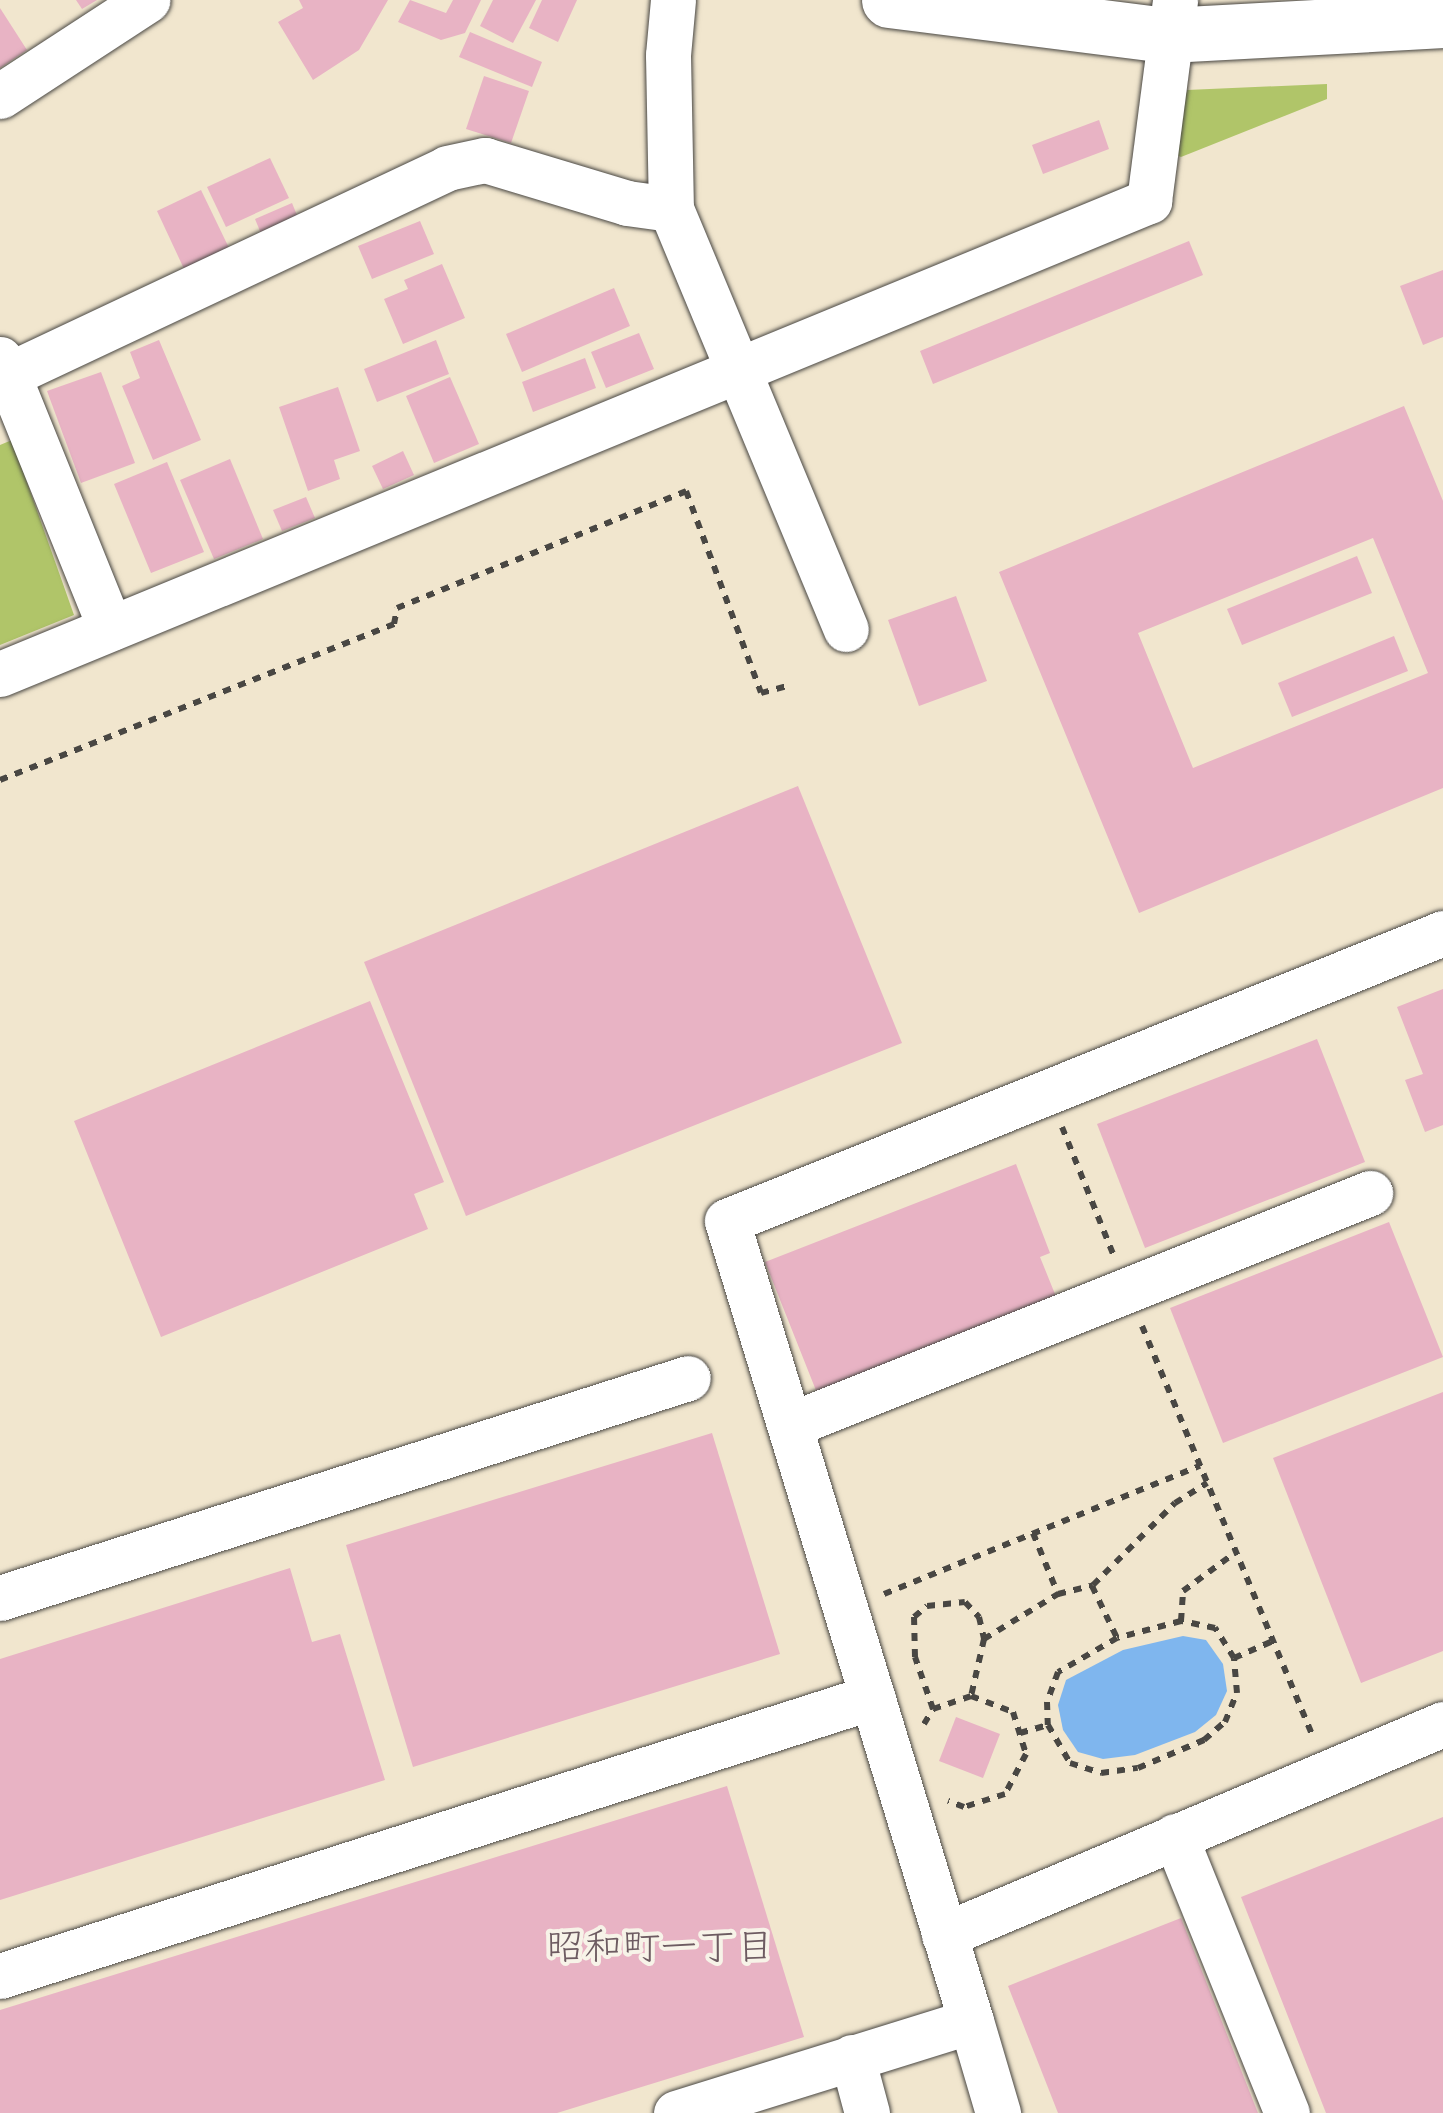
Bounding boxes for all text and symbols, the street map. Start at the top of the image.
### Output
district label: 昭和町一丁目 [546,1929,774,1975]

